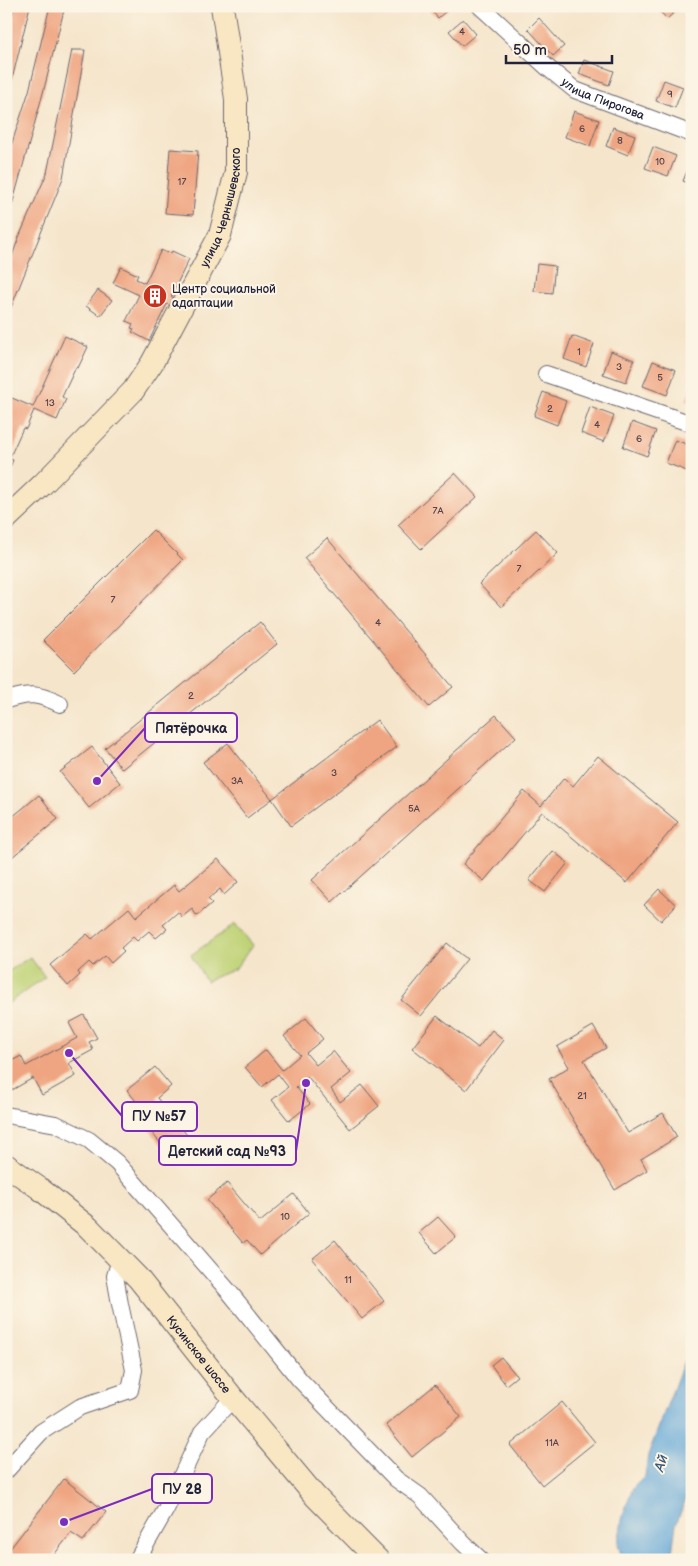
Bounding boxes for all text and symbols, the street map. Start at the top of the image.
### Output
house number: 4 [459,26,465,38]
scale bar [506,32,612,64]
text: 50 m [513,41,547,60]
street label: улица Пирогова [558,74,647,123]
house number: 9 [667,88,673,100]
house number: 6 [579,123,585,135]
house number: 8 [617,135,623,147]
street label: улица Чернышевского [197,148,244,270]
house number: 10 [655,156,665,168]
house number: 17 [178,176,186,188]
place label: Центр социальной адаптации [172,282,276,311]
building icon: Центр социальной адаптации [142,283,168,309]
house number: 1 [577,346,581,358]
house number: 3 [616,361,622,373]
house number: 5 [657,372,663,384]
house number: 13 [45,397,55,409]
house number: 2 [547,403,553,415]
house number: 4 [594,419,600,431]
house number: 6 [636,433,642,445]
house number: 7А [433,505,444,517]
house number: 7 [517,563,522,575]
house number: 7 [111,594,116,606]
house number: 4 [375,617,381,629]
house number: 2 [188,690,194,702]
callout: Пятёрочка [145,713,237,742]
text: Пятёрочка [155,720,228,737]
house number: 3 [331,767,337,779]
house number: 3А [231,775,244,787]
house number: 5А [408,803,421,815]
house number: 21 [577,1090,587,1102]
callout: ПУ №57 [122,1102,197,1131]
text: ПУ №57 [132,1108,187,1125]
callout: Детский сад №93 [159,1136,296,1165]
text: Детский сад №93 [168,1143,286,1160]
house number: 10 [280,1211,290,1223]
house number: 11 [344,1274,352,1286]
street label: Кусинское шоссе [163,1313,234,1397]
house number: 11А [545,1437,560,1449]
water label: Ай [650,1453,672,1474]
callout: ПУ 28 [152,1474,212,1503]
text: ПУ 28 [162,1481,202,1498]

